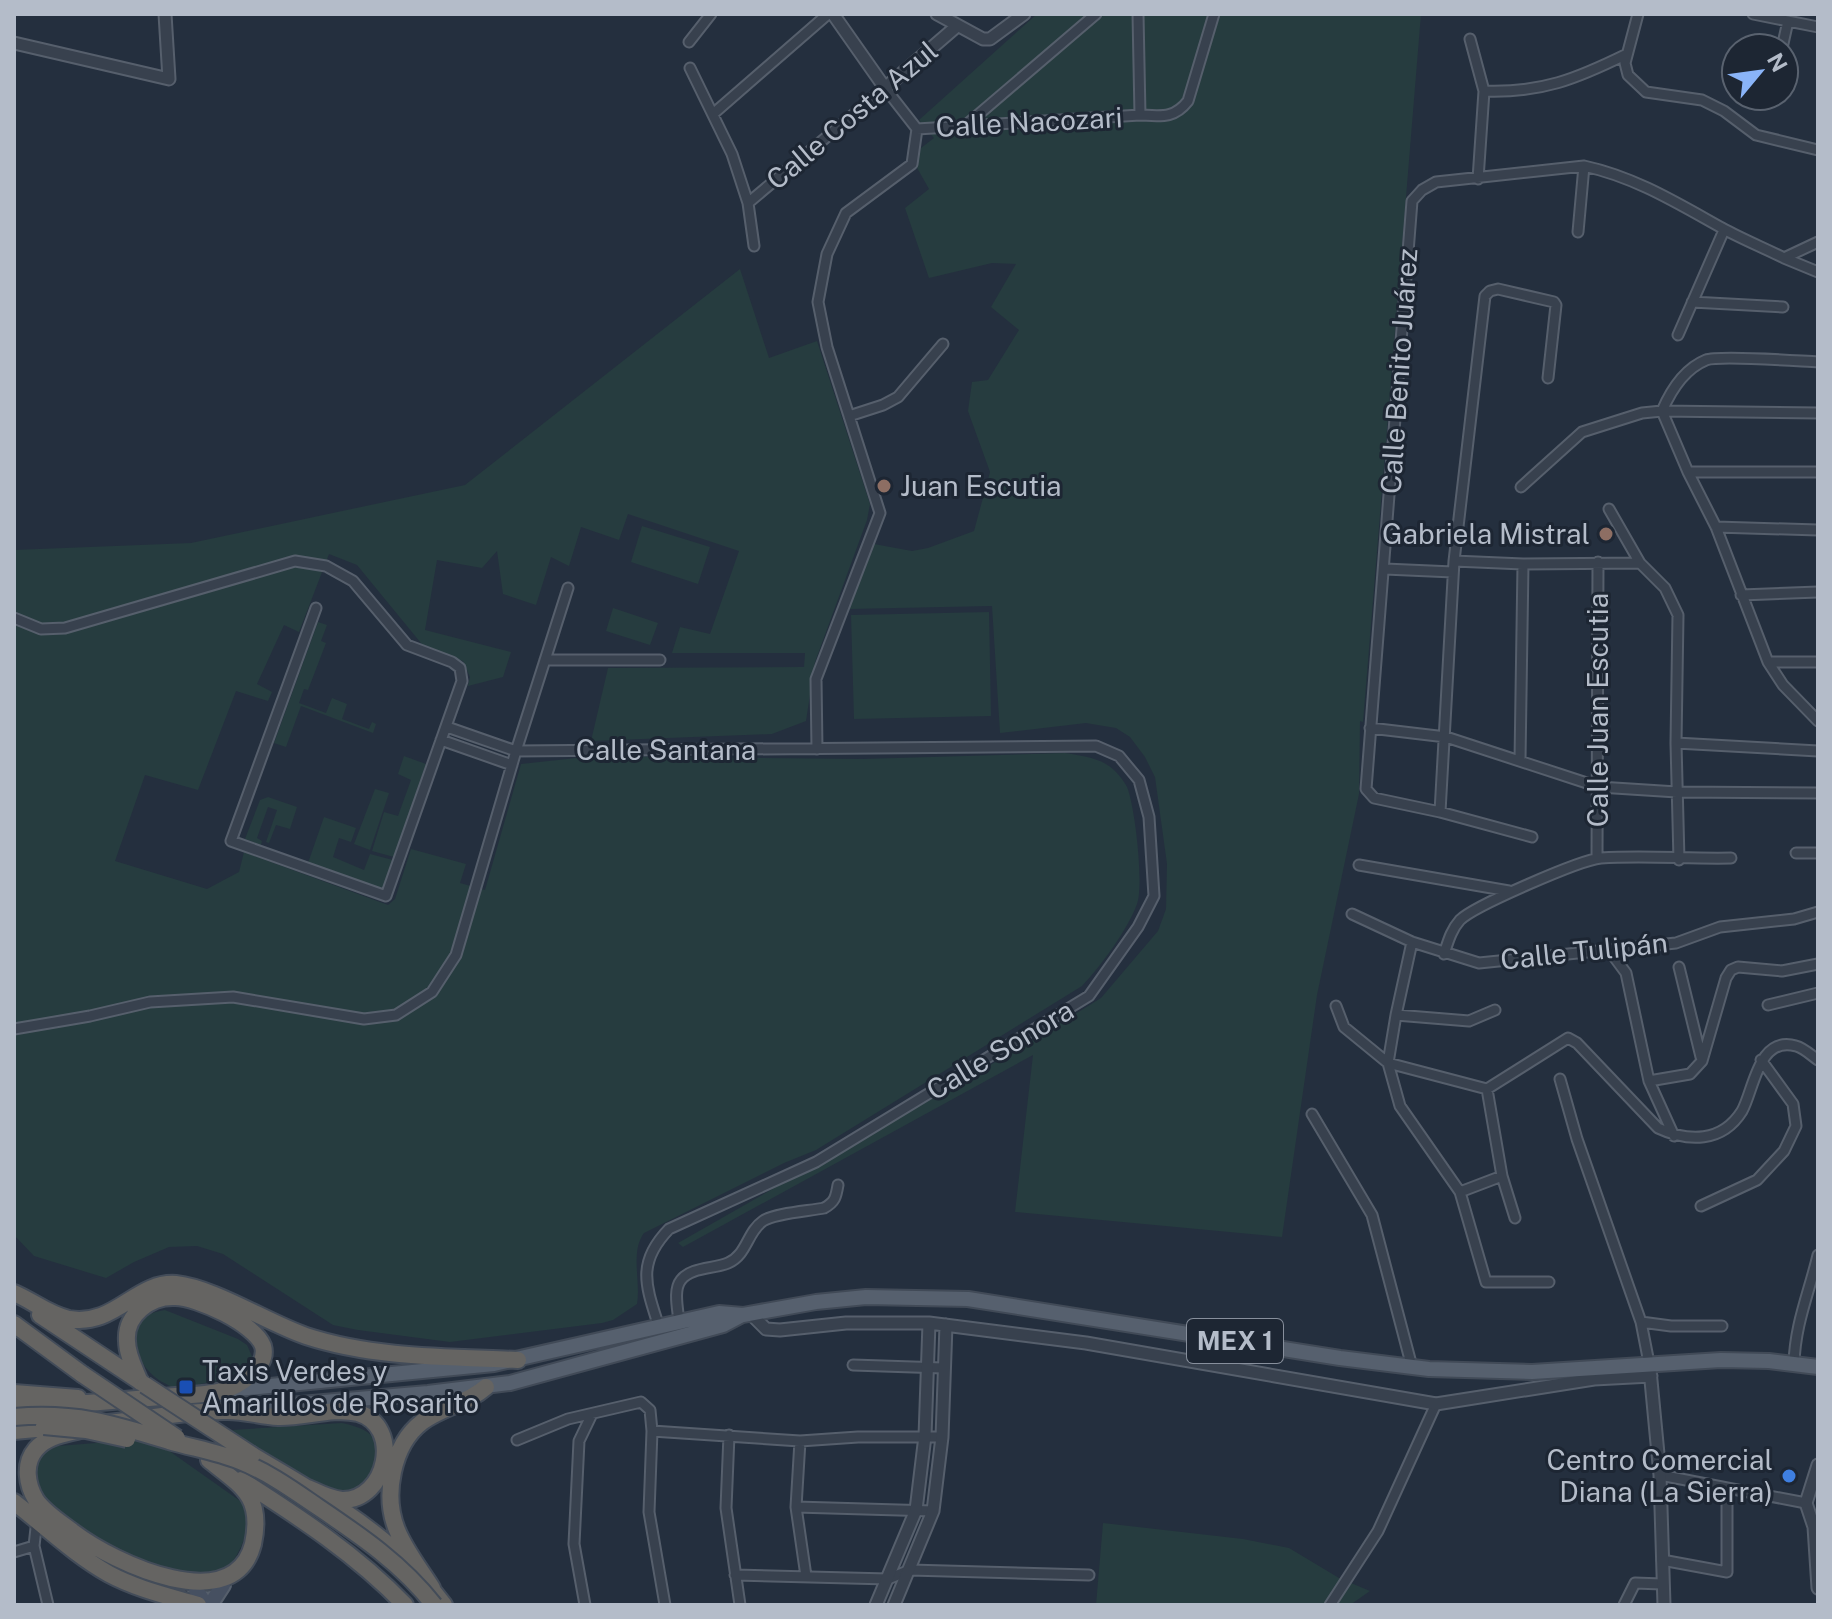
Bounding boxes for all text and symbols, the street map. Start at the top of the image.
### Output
north arrow [1720,32,1800,112]
street label: Calle Costa Azul [759,33,944,196]
text: N [1762,48,1793,76]
street label: Calle Nacozari [935,100,1123,143]
street label: Calle Benito Juárez [1373,247,1424,495]
place label: Juan Escutia [900,469,1062,502]
marker: Juan Escutia [875,477,893,495]
place label: Gabriela Mistral [1382,517,1590,550]
marker: Gabriela Mistral [1597,525,1615,543]
street label: Calle Juan Escutia [1581,593,1614,827]
street label: Calle Santana [576,733,756,766]
street label: Calle Tulipán [1499,925,1669,976]
street label: Calle Sonora [920,993,1079,1106]
road number: MEX 1 [1187,1319,1283,1363]
place label: Taxis Verdes y Amarillos de Rosarito [202,1354,479,1419]
marker: Taxis Verdes y Amarillos de Rosarito [177,1378,195,1396]
place label: Centro Comercial Diana (La Sierra) [1546,1443,1773,1508]
marker: Centro Comercial Diana (La Sierra) [1780,1467,1798,1485]

